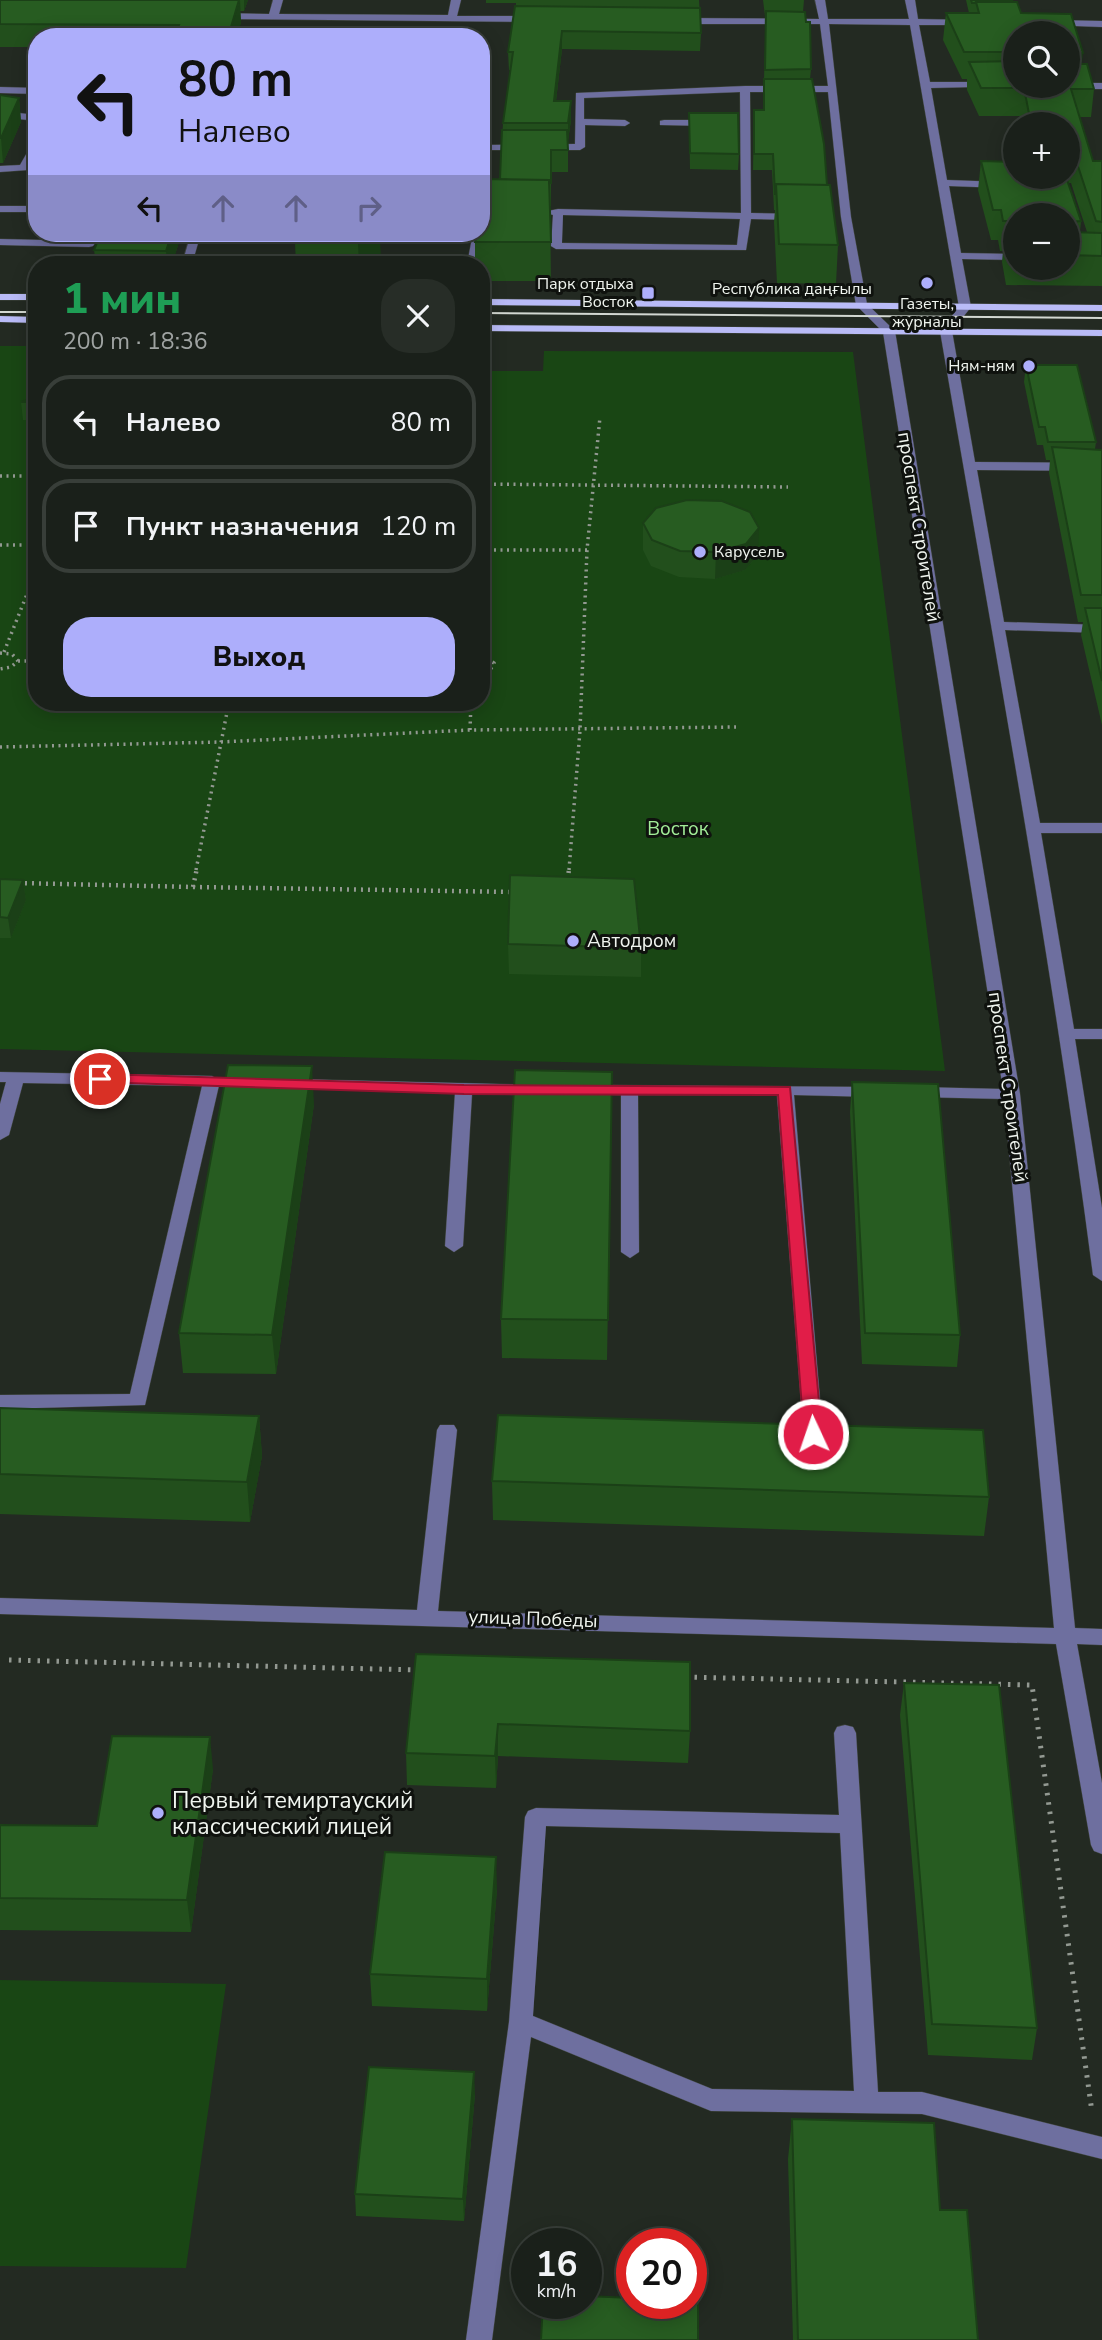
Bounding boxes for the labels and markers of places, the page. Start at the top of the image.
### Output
place label: Парк отдыха Восток [537,273,635,313]
marker: Газеты, журналы [919,275,935,291]
marker: Парк отдыха Восток [640,285,656,301]
place label: Газеты, журналы [892,293,962,333]
place label: Ням-ням [948,355,1015,377]
marker: Ням-ням [1021,358,1037,374]
place label: Карусель [714,541,785,563]
marker: Карусель [692,544,708,560]
place label: Автодром [587,928,676,954]
marker: Автодром [565,933,581,949]
pin [70,1049,130,1109]
place label: Первый темиртауский классический лицей [172,1785,413,1842]
marker: Первый темиртауский классический лицей [150,1805,166,1821]

